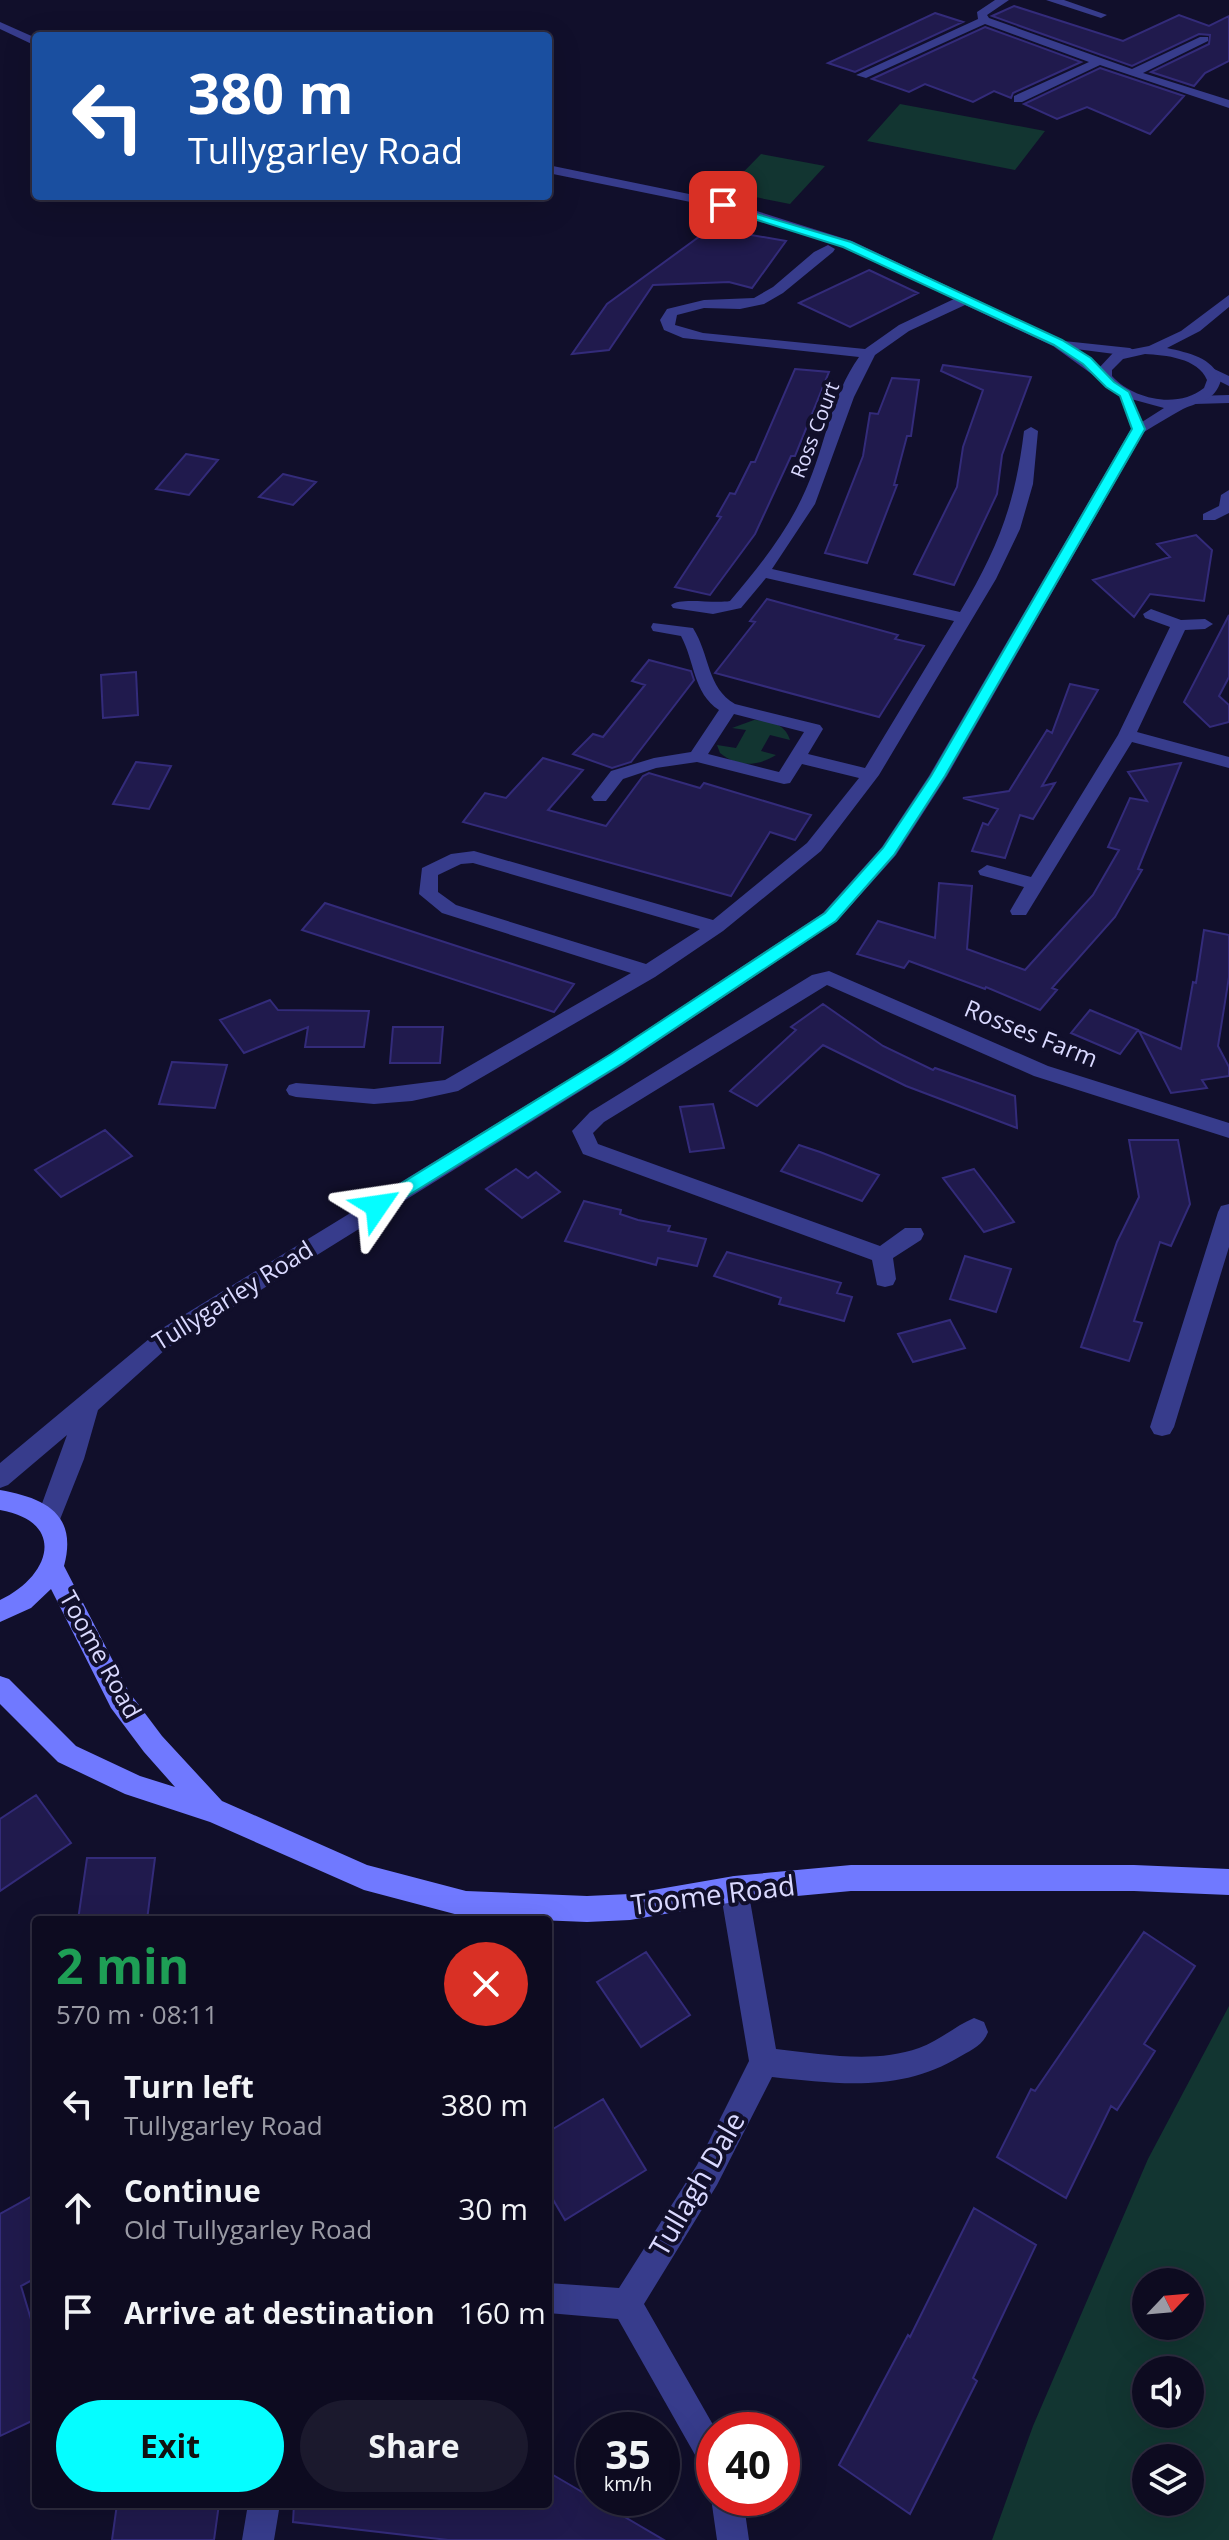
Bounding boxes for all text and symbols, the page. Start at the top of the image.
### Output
text: 380 m [188,54,354,130]
icon: left [56,64,160,168]
text: Tullygarley Road [188,126,463,175]
pin [689,171,757,239]
icon: arrive [701,183,745,227]
street label: Ross Court [784,378,845,482]
street label: Rosses Farm [960,991,1103,1074]
position arrow [335,1164,419,1248]
street label: Tullygarley Road [146,1232,319,1357]
street label: Toome Road [53,1584,150,1724]
street label: Toome Road [629,1865,797,1923]
text: 2 min [56,1933,189,1998]
button: close [444,1942,528,2026]
text: 570 m · 08:11 [56,1996,218,2032]
text: Turn left [124,2066,254,2107]
icon: left [56,2082,100,2126]
text: 380 m [441,2084,528,2125]
street label: Tullagh Dale [640,2104,753,2263]
text: Tullygarley Road [124,2107,323,2143]
text: Continue [124,2170,261,2211]
icon: ahead [56,2186,100,2230]
text: 30 m [458,2188,528,2229]
text: Old Tullygarley Road [124,2211,372,2247]
north arrow [1132,2268,1204,2340]
map controls [1132,2268,1204,2516]
icon: arrive [56,2290,100,2334]
text: Arrive at destination [124,2292,435,2333]
text: 160 m [459,2292,546,2333]
button: sound [1132,2356,1204,2428]
button: Exit [56,2400,284,2492]
button: Share [300,2400,528,2492]
speed limit sign: 40 [696,2412,800,2516]
text: 35 [605,2426,651,2481]
button: layers [1132,2444,1204,2516]
text: km/h [604,2470,652,2497]

